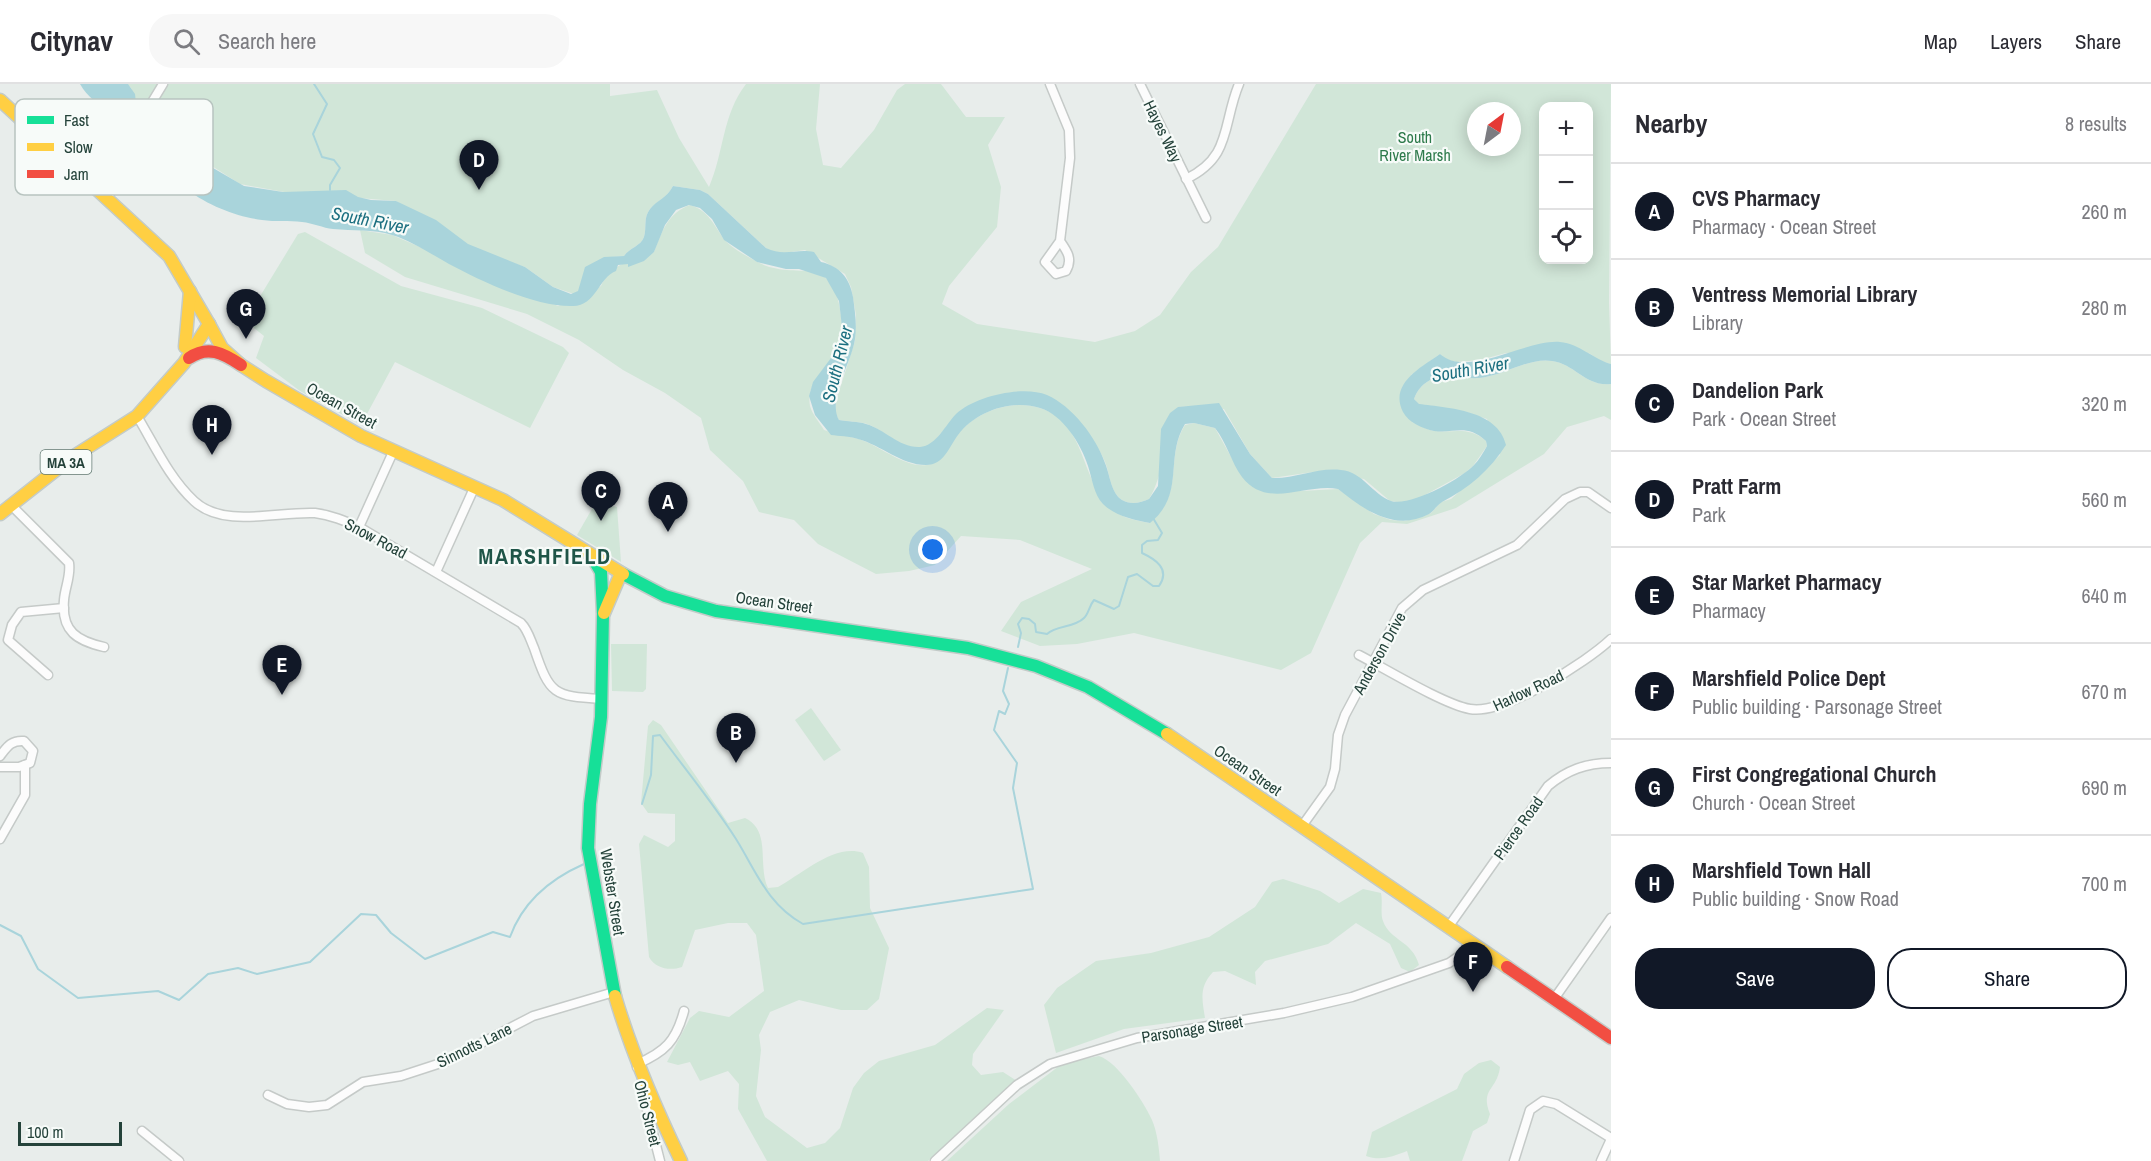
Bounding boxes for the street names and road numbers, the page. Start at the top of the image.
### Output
street label: Hayes Way [1139,96,1188,166]
street label: Ocean Street [303,377,381,434]
road number: MA 3A [40,450,92,474]
street label: Snow Road [341,512,411,564]
street label: Ocean Street [734,586,814,618]
street label: Anderson Drive [1347,608,1411,699]
street label: Harlow Road [1489,664,1567,716]
street label: Ocean Street [1210,739,1286,801]
street label: Pierce Road [1488,792,1548,864]
street label: Webster Street [595,847,631,937]
street label: Parsonage Street [1140,1010,1244,1048]
street label: Sinnotts Lane [433,1017,515,1073]
street label: Ohio Street [629,1078,667,1149]

